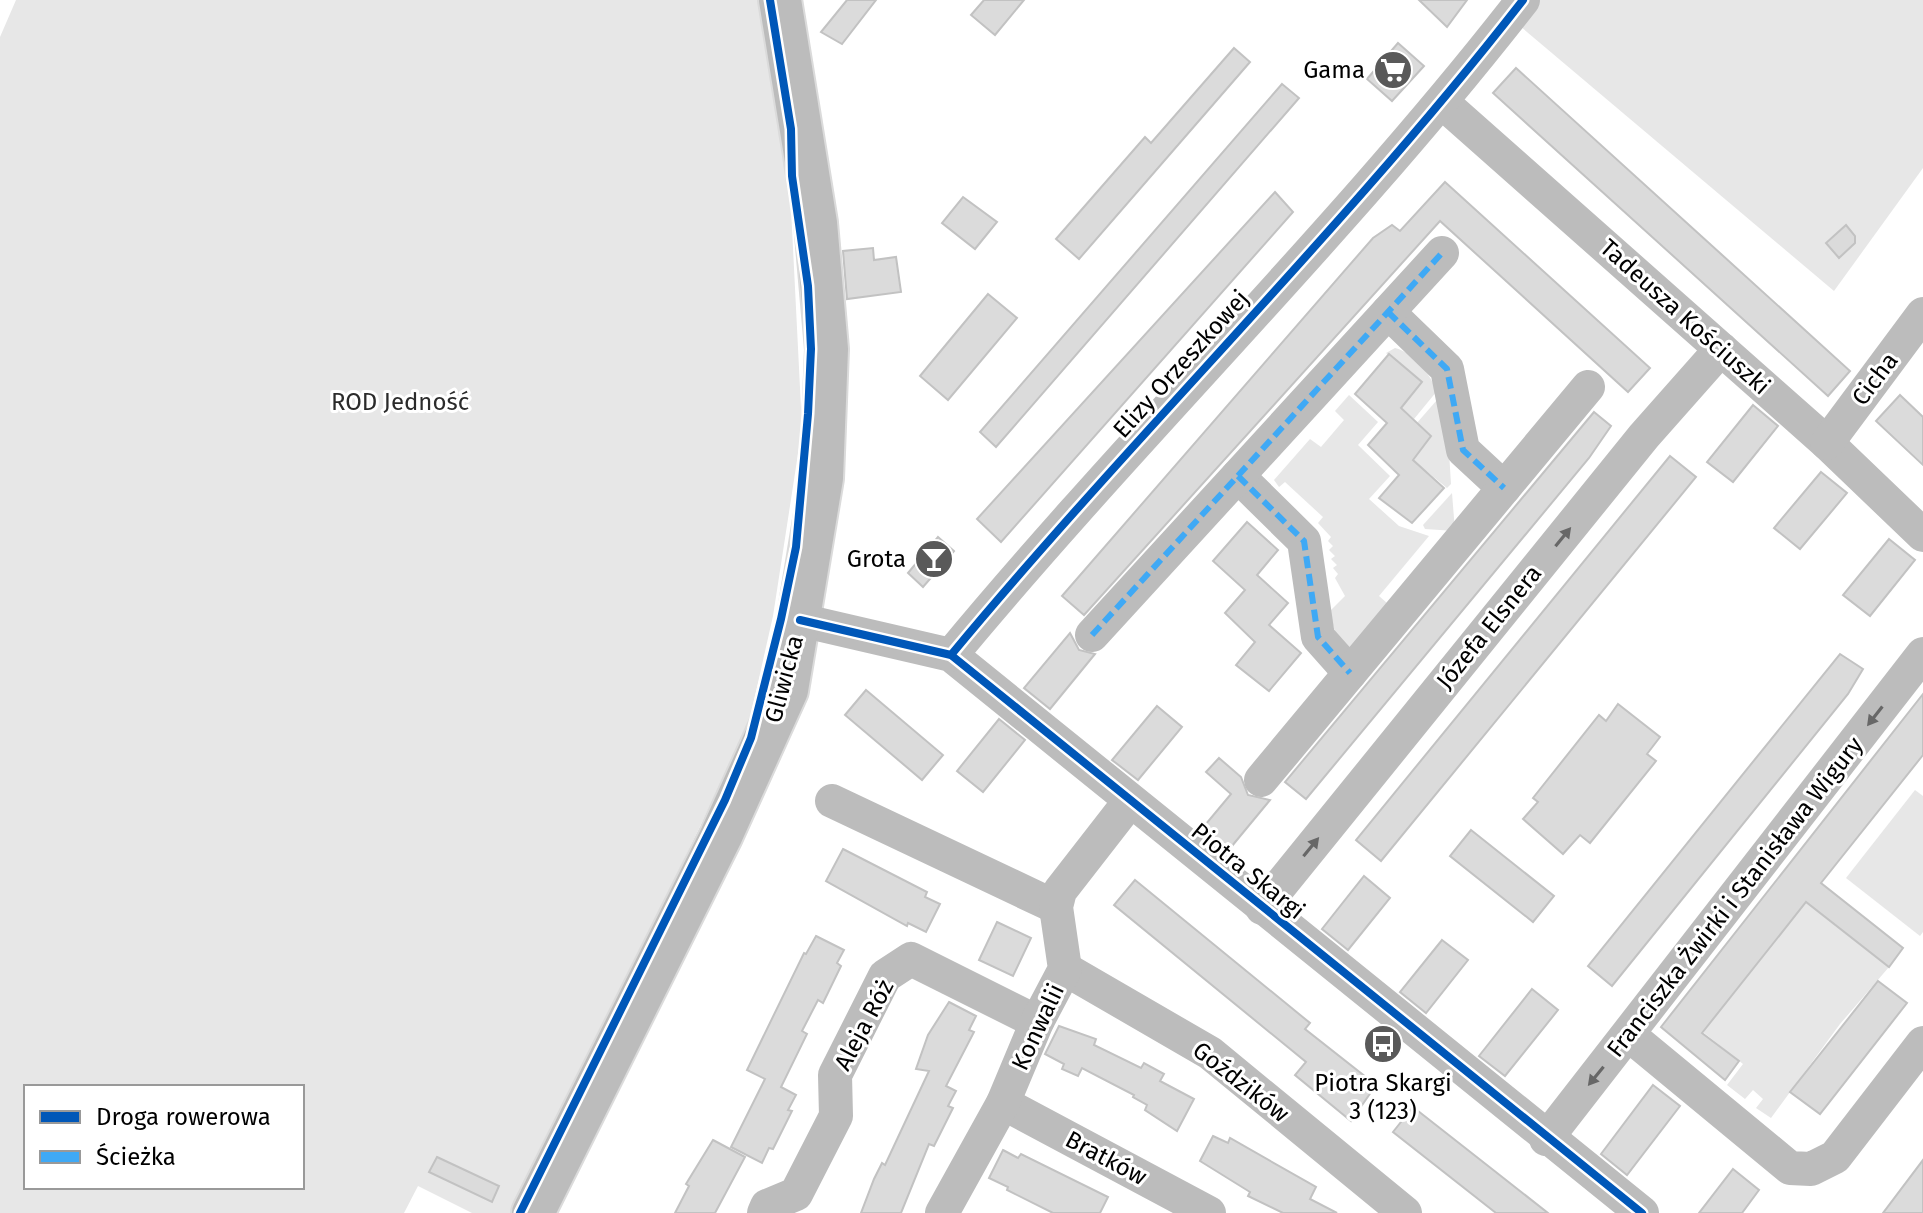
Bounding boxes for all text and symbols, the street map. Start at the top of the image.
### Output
supermarket icon: Gama [1372,49,1414,91]
place label: Gama [1303,56,1365,84]
street label: Tadeusza Kościuszki [1594,234,1776,400]
street label: Elizy Orzeszkowej [1107,284,1255,444]
street label: Cicha [1846,347,1904,411]
park label: ROD Jedność [331,388,469,416]
one-way arrow [1554,527,1570,547]
bar icon: Grota [913,538,955,580]
place label: Grota [847,545,906,573]
street label: Józefa Elsnera [1431,559,1547,695]
street label: Gliwicka [759,632,809,726]
one-way arrow [1868,706,1884,726]
street label: Franciszka Żwirki i Stanisława Wigury [1601,731,1869,1063]
street label: Piotra Skargi [1186,817,1310,925]
one-way arrow [1302,837,1319,858]
street label: Aleja Róż [829,975,899,1075]
street label: Konwalii [1006,979,1070,1075]
bus stop icon: Piotra Skargi 3 (123) [1362,1023,1404,1065]
street label: Goździków [1187,1036,1295,1128]
one-way arrow [1588,1066,1605,1086]
place label: Piotra Skargi 3 (123) [1314,1069,1452,1125]
legend [24,1085,304,1189]
text: Droga rowerowa [96,1103,271,1131]
street label: Bratków [1061,1125,1151,1191]
text: Ścieżka [96,1142,176,1171]

